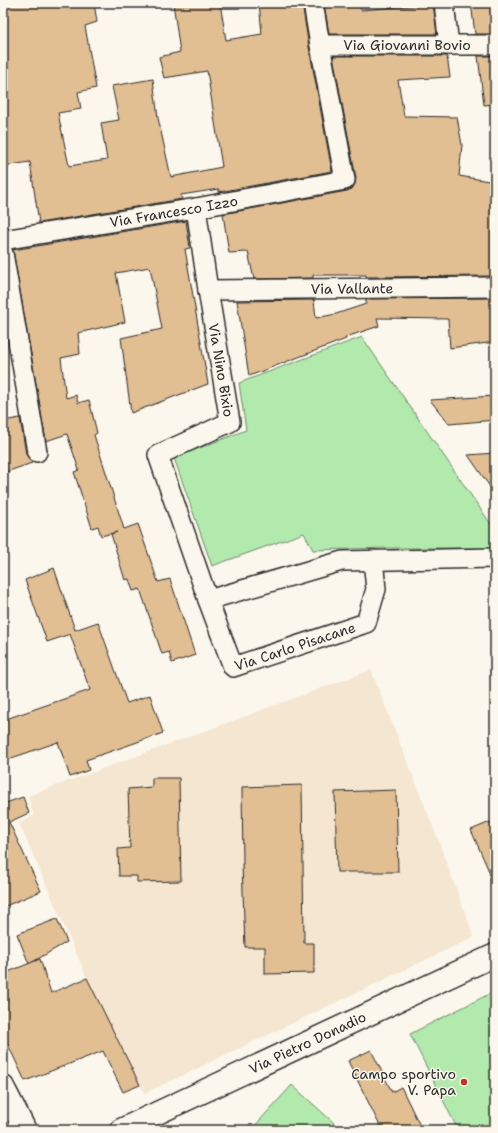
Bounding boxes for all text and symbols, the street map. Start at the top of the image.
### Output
street label: Via Giovanni Bovio [343,36,471,54]
street label: Via Francesco Izzo [108,191,239,231]
street label: Via Vallante [311,279,394,298]
street label: Via Nino Bixio [205,322,238,418]
street label: Via Carlo Pisacane [232,618,358,675]
street label: Via Pietro Donadio [246,1008,369,1078]
place label: Campo sportivo V. Papa [351,1065,456,1099]
marker: Campo sportivo V. Papa [459,1077,469,1087]

